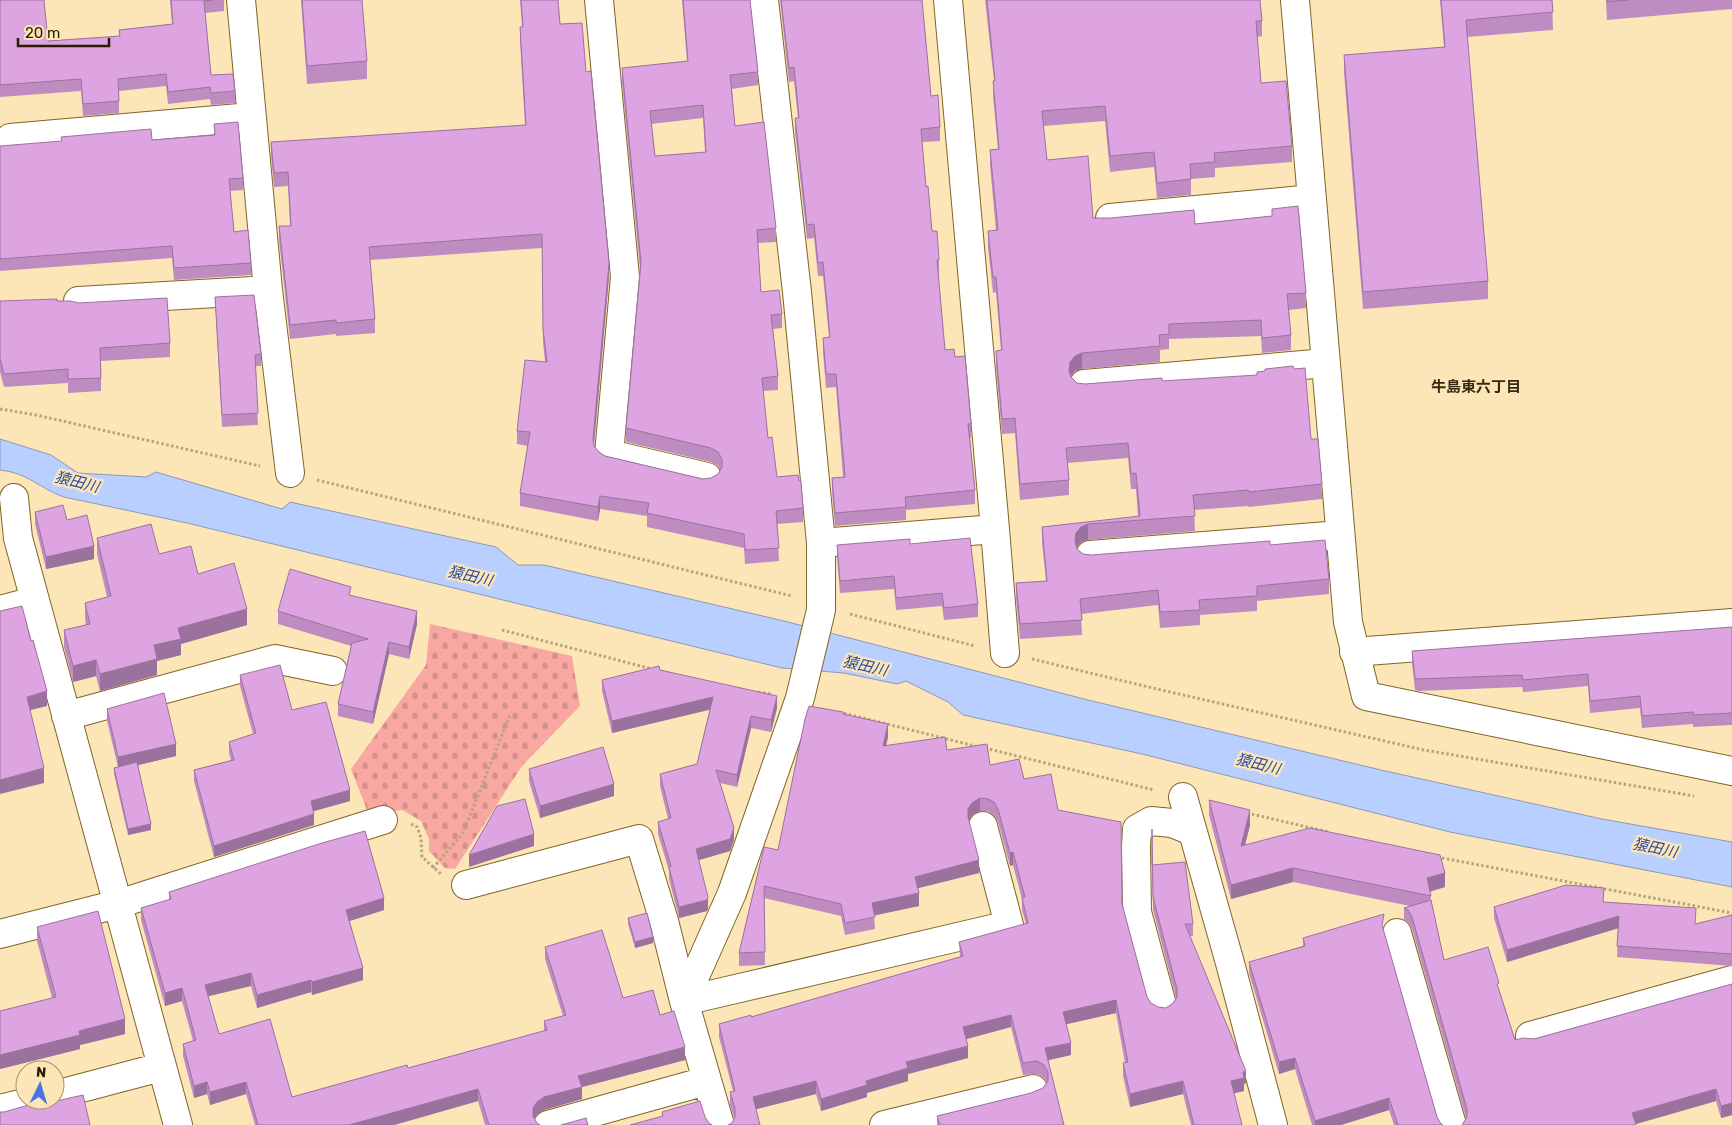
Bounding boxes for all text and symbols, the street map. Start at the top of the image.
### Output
scale bar [18,15,109,47]
text: 20 m [25,24,60,42]
district label: 牛島東六丁目 [1431,378,1521,396]
water label: 猿田川 [53,468,103,497]
water label: 猿田川 [446,562,496,590]
water label: 猿田川 [841,652,891,680]
water label: 猿田川 [1234,750,1284,779]
water label: 猿田川 [1631,835,1681,862]
north arrow [15,1060,65,1110]
text: N [35,1064,47,1081]

